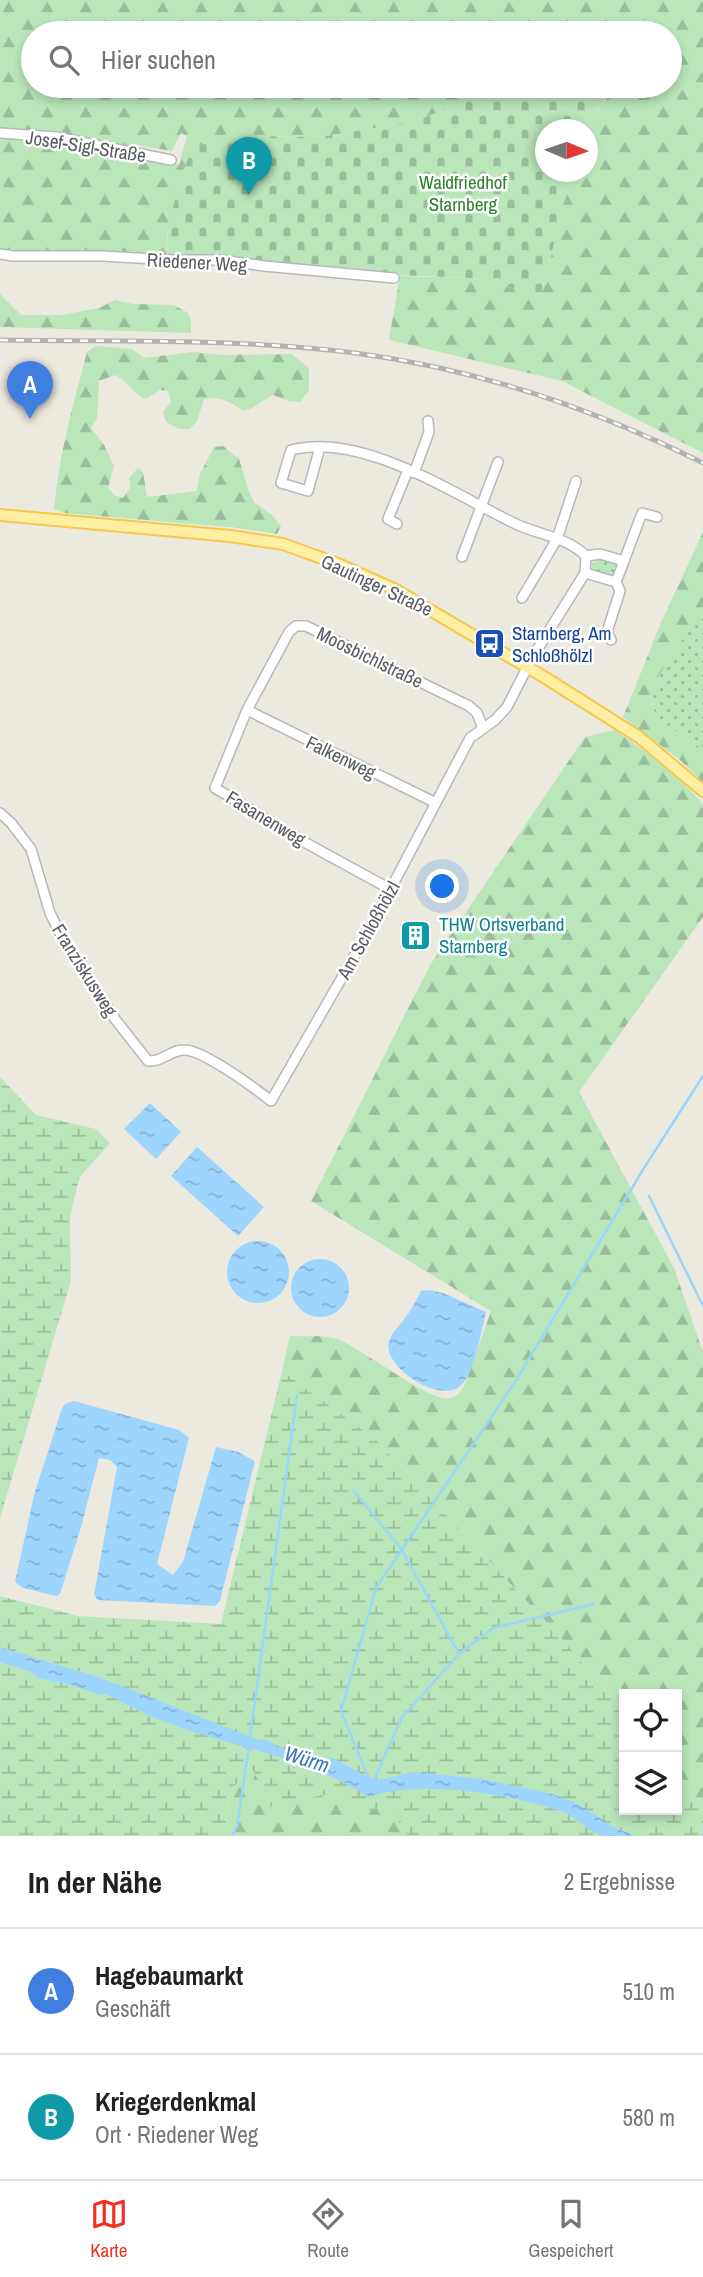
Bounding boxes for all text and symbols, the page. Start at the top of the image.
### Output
search box [21,21,682,98]
icon: search [45,41,83,79]
text: Hier suchen [101,42,216,77]
north arrow [535,119,598,182]
street label: Josef-Sigl-Straße [24,124,148,168]
pin: B [226,137,272,195]
park label: Waldfriedhof Starnberg [419,169,508,217]
street label: Riedener Weg [146,246,248,278]
pin: A [7,361,53,419]
street label: Gautinger Straße [317,548,437,622]
street label: Moosbichlstraße [313,620,427,694]
place label: Starnberg, Am Schloßhölzl [512,620,612,668]
bus stop icon: Starnberg, Am Schloßhölzl [472,627,506,661]
street label: Falkenweg [302,729,381,785]
street label: Fasanenweg [221,784,311,852]
your location [425,869,459,903]
street label: Am Schloßhölzl [330,876,406,985]
place label: THW Ortsverband Starnberg [439,911,565,959]
building icon: THW Ortsverband Starnberg [399,918,433,952]
street label: Franziskusweg [46,919,124,1022]
map controls [619,1689,682,1815]
button: locate [619,1689,682,1752]
water label: Würm [281,1738,333,1780]
button: layers [619,1752,682,1815]
text: In der Nähe [28,1862,162,1902]
text: 2 Ergebnisse [564,1866,675,1897]
text: Hagebaumarkt [95,1958,243,1993]
text: A [44,1976,58,2007]
text: 510 m [623,1976,675,2007]
text: Geschäft [95,1993,171,2024]
text: Kriegerdenkmal [95,2084,256,2119]
text: B [44,2102,58,2133]
text: 580 m [623,2102,675,2133]
text: Ort · Riedener Weg [95,2119,258,2150]
tab: Karte [90,2195,128,2263]
tab: Route [307,2195,349,2263]
tab: Gespeichert [528,2195,613,2263]

